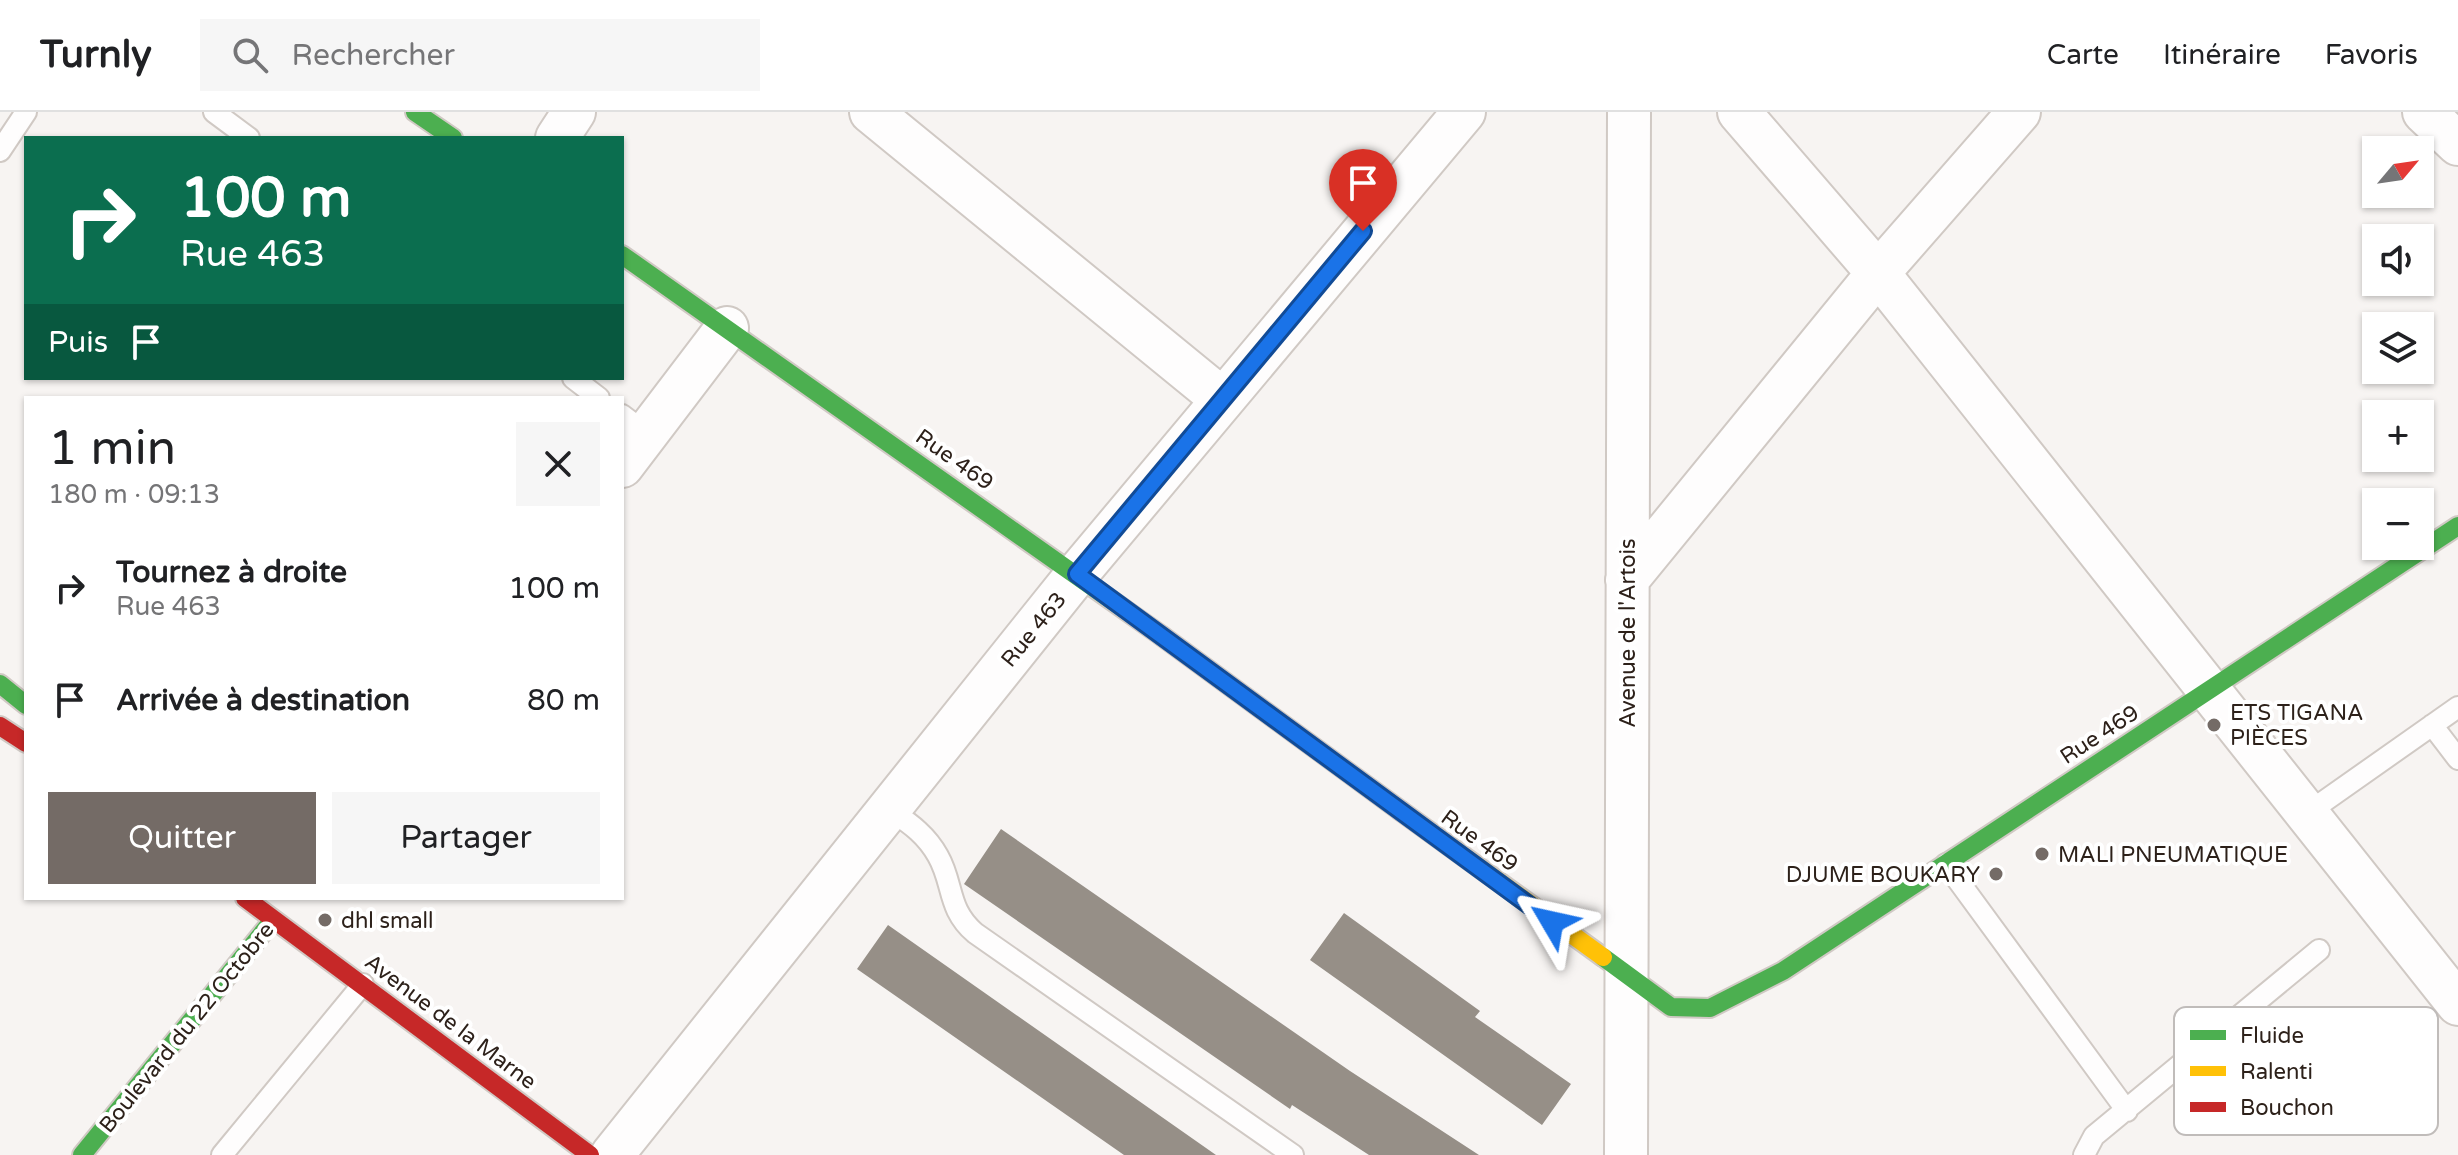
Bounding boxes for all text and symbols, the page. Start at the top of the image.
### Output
search box [200,19,760,91]
text: Turnly [40,32,152,78]
icon: search [228,33,272,77]
text: Rechercher [292,37,455,74]
text: Carte [2047,38,2119,72]
text: Itinéraire [2163,38,2281,72]
text: Favoris [2325,38,2418,72]
north arrow [2362,136,2434,208]
map controls [2362,136,2434,560]
pin [1329,149,1397,231]
icon: arrive [1341,161,1385,205]
text: 100 m [180,165,351,232]
icon: right [48,168,152,272]
button: sound [2362,224,2434,296]
text: Rue 463 [180,233,325,276]
button: layers [2362,312,2434,384]
icon: arrive [124,320,168,364]
text: Puis [48,324,108,361]
button: + [2362,400,2434,472]
text: 1 min [48,420,176,478]
button: close [516,422,600,506]
street label: Rue 469 [911,424,998,496]
text: 180 m · 09:13 [48,479,220,510]
button: − [2362,488,2434,560]
street label: Avenue de l'Artois [1615,538,1641,728]
text: Tournez à droite [116,554,347,591]
icon: right [48,566,92,610]
text: 100 m [508,570,600,607]
street label: Rue 463 [996,587,1072,672]
text: Rue 463 [116,591,221,622]
icon: arrive [48,678,92,722]
text: Arrivée à destination [116,682,410,719]
text: 80 m [527,682,600,719]
street label: Rue 469 [2055,700,2144,770]
place label: ETS TIGANA PIÈCES [2230,700,2364,751]
marker: ETS TIGANA PIÈCES [2205,716,2223,734]
button: Quitter [48,792,316,884]
button: Partager [332,792,600,884]
street label: Rue 469 [1436,804,1523,877]
place label: MALI PNEUMATIQUE [2058,842,2288,868]
marker: MALI PNEUMATIQUE [2033,845,2051,863]
place label: DJUME BOUKARY [1786,862,1980,888]
marker: DJUME BOUKARY [1987,865,2005,883]
position arrow [1510,880,1594,964]
place label: dhl small [341,908,434,934]
marker: dhl small [316,911,334,929]
street label: Boulevard du 22 Octobre [94,917,280,1138]
street label: Avenue de la Marne [360,949,541,1095]
legend [2174,1007,2438,1135]
text: Fluide [2240,1023,2304,1049]
text: Ralenti [2240,1059,2313,1085]
text: Bouchon [2240,1095,2334,1121]

